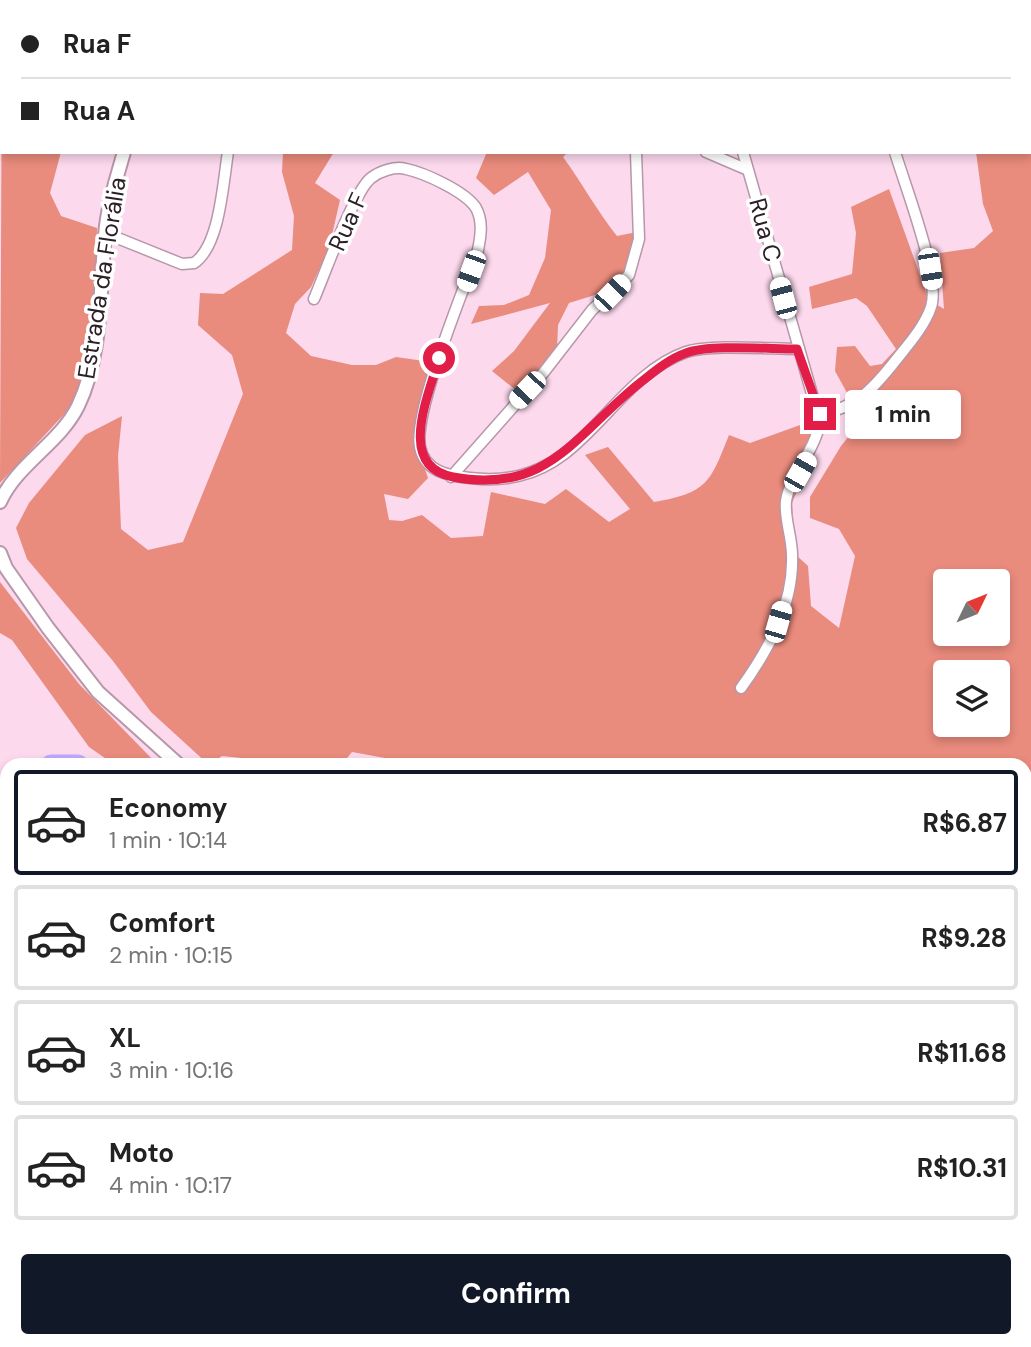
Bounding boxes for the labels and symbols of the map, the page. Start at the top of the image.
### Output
street label: Estrada da Florália [70,175,133,381]
street label: Rua F [321,188,374,256]
street label: Rua C [742,195,789,265]
car [917,247,944,291]
car [454,248,489,294]
car [590,271,635,315]
car [768,275,799,321]
route start [423,342,455,374]
car [505,367,550,413]
callout: 1 min [844,390,960,438]
route end [804,398,836,430]
car [781,449,820,495]
north arrow [933,569,1010,646]
car [763,599,794,645]

